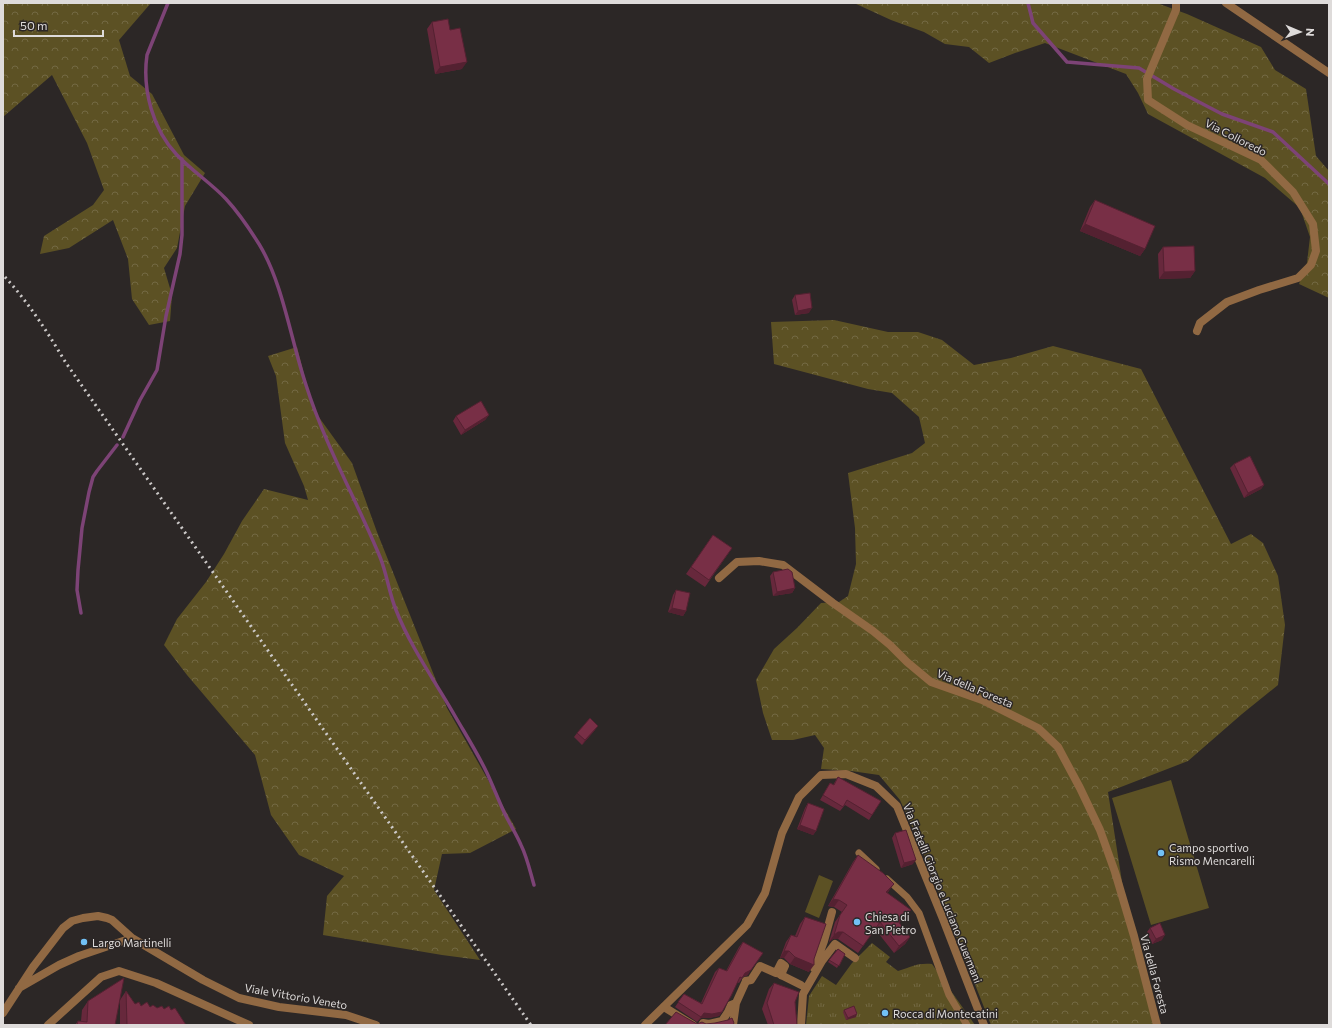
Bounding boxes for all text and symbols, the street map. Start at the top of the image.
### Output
scale bar [14,12,103,38]
north arrow [1280,12,1320,52]
text: 50 m [20,18,48,32]
text: N [1304,28,1317,37]
street label: Via Colloredo [1203,116,1269,158]
street label: Via della Foresta [935,666,1015,710]
street label: Via Fratelli Giorgio e Luciano Guermani [901,801,985,985]
place label: Campo sportivo Rismo Mencarelli [1169,841,1255,867]
marker: Campo sportivo Rismo Mencarelli [1156,848,1166,858]
place label: Chiesa di San Pietro [865,910,917,936]
marker: Chiesa di San Pietro [852,917,862,927]
street label: Via della Foresta [1138,933,1172,1015]
place label: Largo Martinelli [92,936,172,949]
marker: Largo Martinelli [79,937,89,947]
street label: Viale Vittorio Veneto [244,981,349,1012]
place label: Rocca di Montecatini [893,1007,998,1020]
marker: Rocca di Montecatini [880,1008,890,1018]

